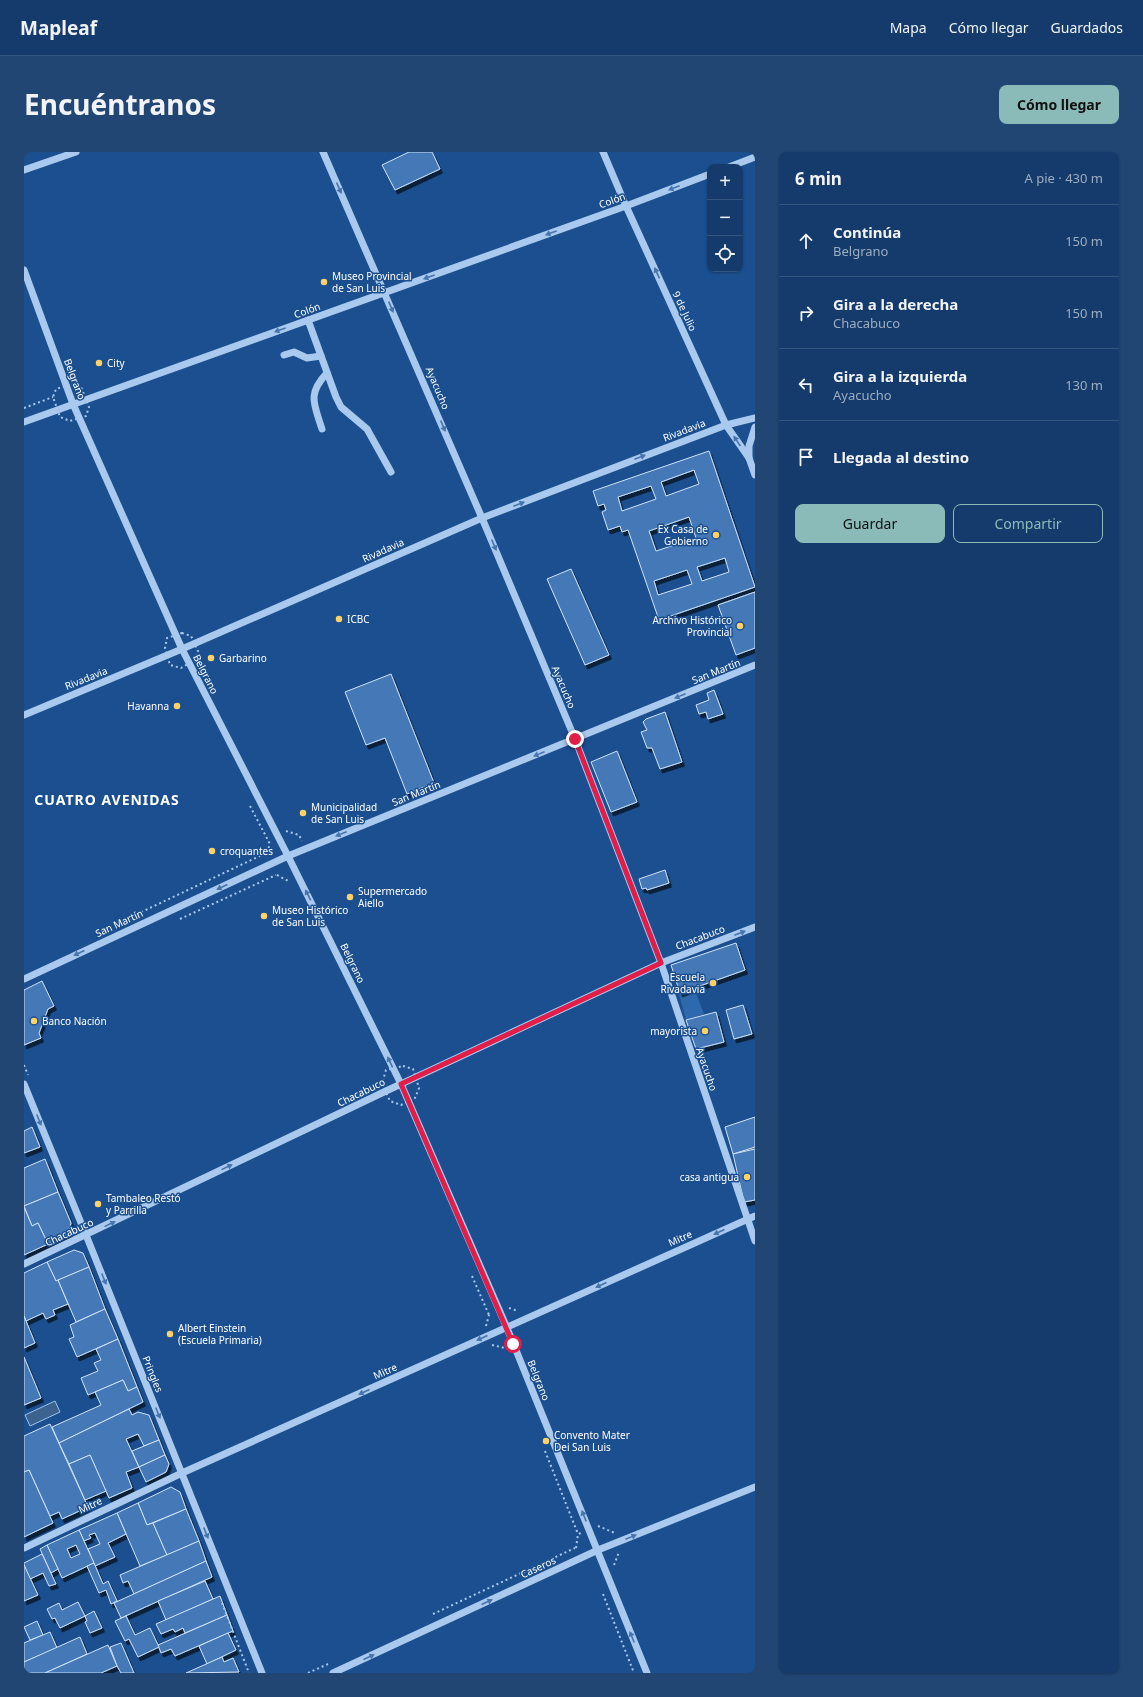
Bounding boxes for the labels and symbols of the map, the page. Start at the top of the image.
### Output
one-way arrow [336,182,342,193]
one-way arrow [667,186,679,192]
street label: Colón [597,189,627,211]
one-way arrow [545,230,557,236]
one-way arrow [654,268,660,279]
place label: Museo Provincial de San Luis [332,269,412,295]
one-way arrow [423,274,435,280]
marker: Museo Provincial de San Luis [319,277,329,287]
street label: 9 de Julio [670,289,700,333]
street label: Colón [292,299,322,321]
one-way arrow [389,301,395,313]
one-way arrow [274,327,286,333]
place label: City [107,356,126,370]
street label: Belgrano [61,357,89,401]
marker: City [94,358,104,368]
street label: Ayacucho [423,364,453,412]
street label: Rivadavia [661,415,707,445]
one-way arrow [440,420,446,432]
one-way arrow [733,435,741,446]
one-way arrow [635,454,647,460]
one-way arrow [513,500,525,506]
place label: Ex Casa de Gobierno [658,522,708,548]
marker: Ex Casa de Gobierno [711,530,721,540]
street label: Rivadavia [360,535,406,565]
one-way arrow [491,540,497,551]
place label: ICBC [347,612,370,626]
place label: Archivo Histórico Provincial [652,613,732,639]
marker: ICBC [334,614,344,624]
marker: Archivo Histórico Provincial [735,621,745,631]
place label: Garbarino [219,651,267,665]
street label: Belgrano [190,652,222,696]
marker: Garbarino [206,653,216,663]
street label: San Martín [690,655,742,687]
street label: Rivadavia [63,663,109,693]
street label: Ayacucho [549,663,579,711]
one-way arrow [674,694,686,700]
place label: Havanna [127,699,169,713]
marker: Havanna [172,701,182,711]
route end [566,730,584,748]
one-way arrow [534,751,545,757]
street label: San Martín [390,777,442,809]
district label: CUATRO AVENIDAS [34,790,180,809]
place label: Municipalidad de San Luis [311,800,377,826]
marker: Municipalidad de San Luis [298,808,308,818]
one-way arrow [334,832,346,838]
place label: croquantes [220,844,273,858]
marker: croquantes [207,846,217,856]
one-way arrow [216,884,228,890]
place label: Supermercado Aiello [358,884,427,910]
one-way arrow [305,889,311,901]
marker: Supermercado Aiello [345,892,355,902]
place label: Museo Histórico de San Luis [272,903,348,929]
street label: San Martín [93,906,145,940]
marker: Museo Histórico de San Luis [259,911,269,921]
street label: Chacabuco [673,921,727,953]
one-way arrow [734,930,746,936]
street label: Belgrano [337,941,369,985]
one-way arrow [73,950,84,956]
place label: Escuela Rivadavia [660,970,705,996]
marker: Escuela Rivadavia [708,978,718,988]
place label: Banco Nación [42,1014,107,1028]
marker: Banco Nación [29,1016,39,1026]
place label: mayorista [650,1024,697,1038]
marker: mayorista [700,1026,710,1036]
street label: Ayacucho [693,1045,721,1093]
one-way arrow [387,1056,393,1067]
street label: Chacabuco [335,1074,387,1110]
one-way arrow [36,1114,42,1125]
one-way arrow [221,1164,233,1170]
place label: casa antigua [680,1170,739,1184]
marker: casa antigua [742,1172,752,1182]
place label: Tambaleo Restó y Parrilla [106,1191,181,1217]
marker: Tambaleo Restó y Parrilla [93,1199,103,1209]
street label: Chacabuco [43,1215,95,1249]
one-way arrow [104,1221,116,1227]
street label: Mitre [666,1226,695,1249]
one-way arrow [714,1229,725,1235]
one-way arrow [101,1274,107,1285]
one-way arrow [595,1282,607,1288]
place label: Albert Einstein (Escuela Primaria) [178,1321,262,1347]
marker: Albert Einstein (Escuela Primaria) [165,1329,175,1339]
route start [504,1335,522,1353]
one-way arrow [476,1336,488,1342]
street label: Pringles [139,1354,167,1394]
street label: Belgrano [525,1358,553,1402]
street label: Mitre [371,1359,400,1382]
one-way arrow [357,1389,369,1395]
one-way arrow [155,1407,161,1419]
place label: Convento Mater Dei San Luis [554,1428,630,1454]
marker: Convento Mater Dei San Luis [541,1436,551,1446]
street label: Mitre [76,1493,105,1517]
one-way arrow [580,1510,586,1522]
one-way arrow [203,1528,209,1539]
one-way arrow [625,1533,637,1539]
street label: Caseros [518,1553,558,1581]
one-way arrow [481,1599,492,1605]
one-way arrow [629,1631,635,1642]
one-way arrow [363,1653,375,1660]

